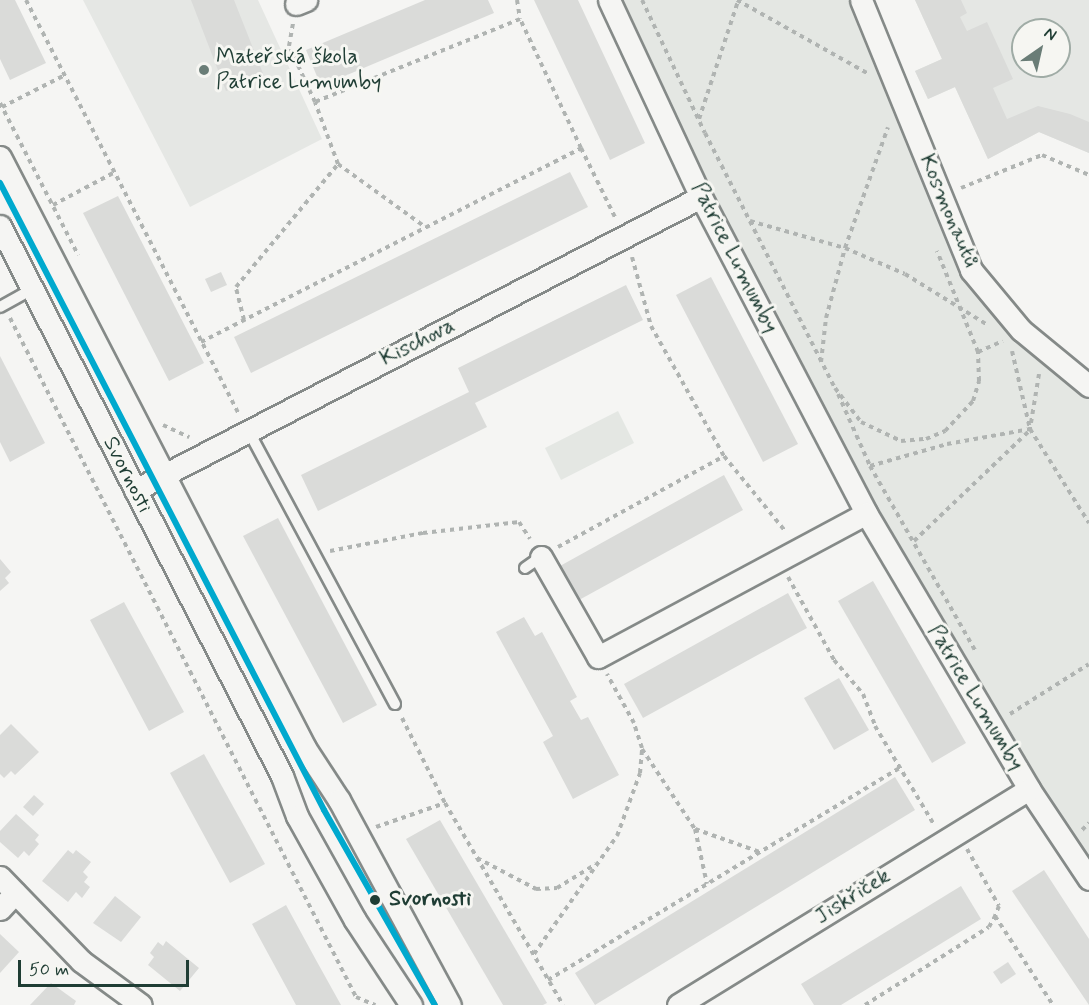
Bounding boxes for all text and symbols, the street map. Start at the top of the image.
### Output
north arrow [1011,18,1071,78]
text: N [1040,23,1061,46]
place label: Mateřská škola Patrice Lumumby [216,44,386,96]
marker: Mateřská škola Patrice Lumumby [197,63,211,77]
street label: Kosmonautů [912,151,984,271]
street label: Patrice Lumumby [684,176,784,340]
street label: Kischova [376,313,460,373]
street label: Svornosti [97,432,157,518]
street label: Patrice Lumumby [920,619,1030,777]
street label: Jiskřiček [810,864,896,930]
place label: Svornosti [389,887,471,913]
marker: Svornosti [366,891,384,909]
scale bar [21,948,192,986]
text: 50 m [29,958,69,982]

